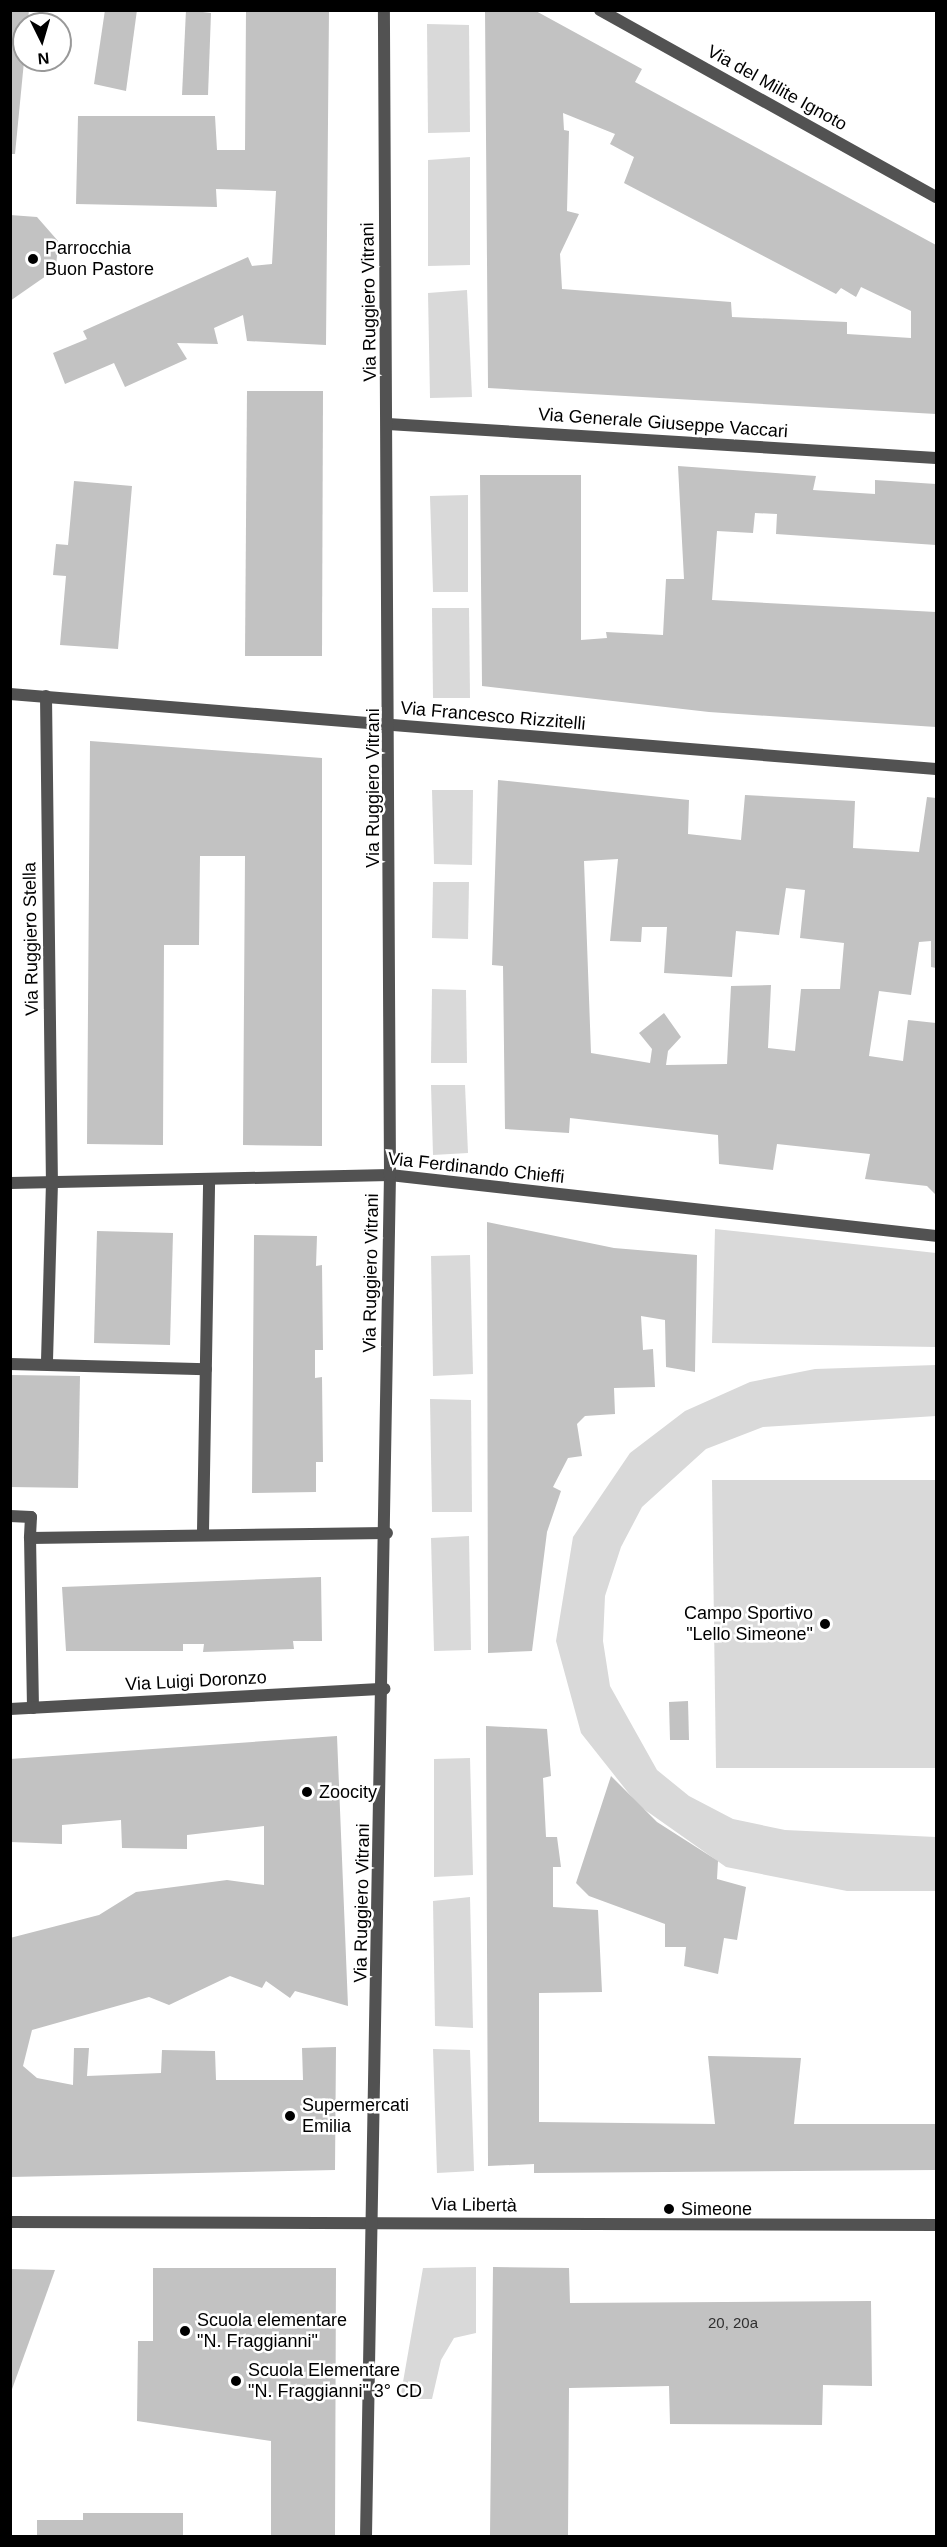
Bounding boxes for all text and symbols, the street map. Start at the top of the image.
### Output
north arrow [12,12,72,72]
street label: Via del Milite Ignoto [703,41,851,135]
text: N [37,49,50,67]
street label: Via Ruggiero Vitrani [357,222,381,382]
place label: Parrocchia Buon Pastore [45,238,154,280]
marker: Parrocchia Buon Pastore [26,252,40,266]
street label: Via Generale Giuseppe Vaccari [537,403,789,443]
street label: Via Francesco Rizzitelli [400,697,586,735]
street label: Via Ruggiero Vitrani [362,708,384,868]
street label: Via Ruggiero Stella [19,862,43,1016]
street label: Via Ferdinando Chieffi [387,1148,565,1188]
street label: Via Ruggiero Vitrani [359,1193,383,1353]
place label: Campo Sportivo "Lello Simeone" [684,1603,813,1646]
marker: Campo Sportivo "Lello Simeone" [818,1617,832,1631]
street label: Via Luigi Doronzo [125,1667,267,1695]
place label: Zoocity [319,1781,377,1803]
marker: Zoocity [300,1785,314,1799]
street label: Via Ruggiero Vitrani [350,1823,374,1983]
place label: Supermercati Emilia [302,2095,409,2138]
marker: Supermercati Emilia [283,2109,297,2123]
street label: Via Libertà [431,2193,517,2217]
place label: Simeone [681,2198,752,2220]
marker: Simeone [662,2202,676,2216]
place label: Scuola elementare "N. Fraggianni" [197,2310,347,2352]
house number: 20, 20a [708,2314,758,2332]
marker: Scuola elementare "N. Fraggianni" [178,2324,192,2338]
place label: Scuola Elementare "N. Fraggianni" 3° CD [248,2360,422,2402]
marker: Scuola Elementare "N. Fraggianni" 3° CD [229,2374,243,2388]

